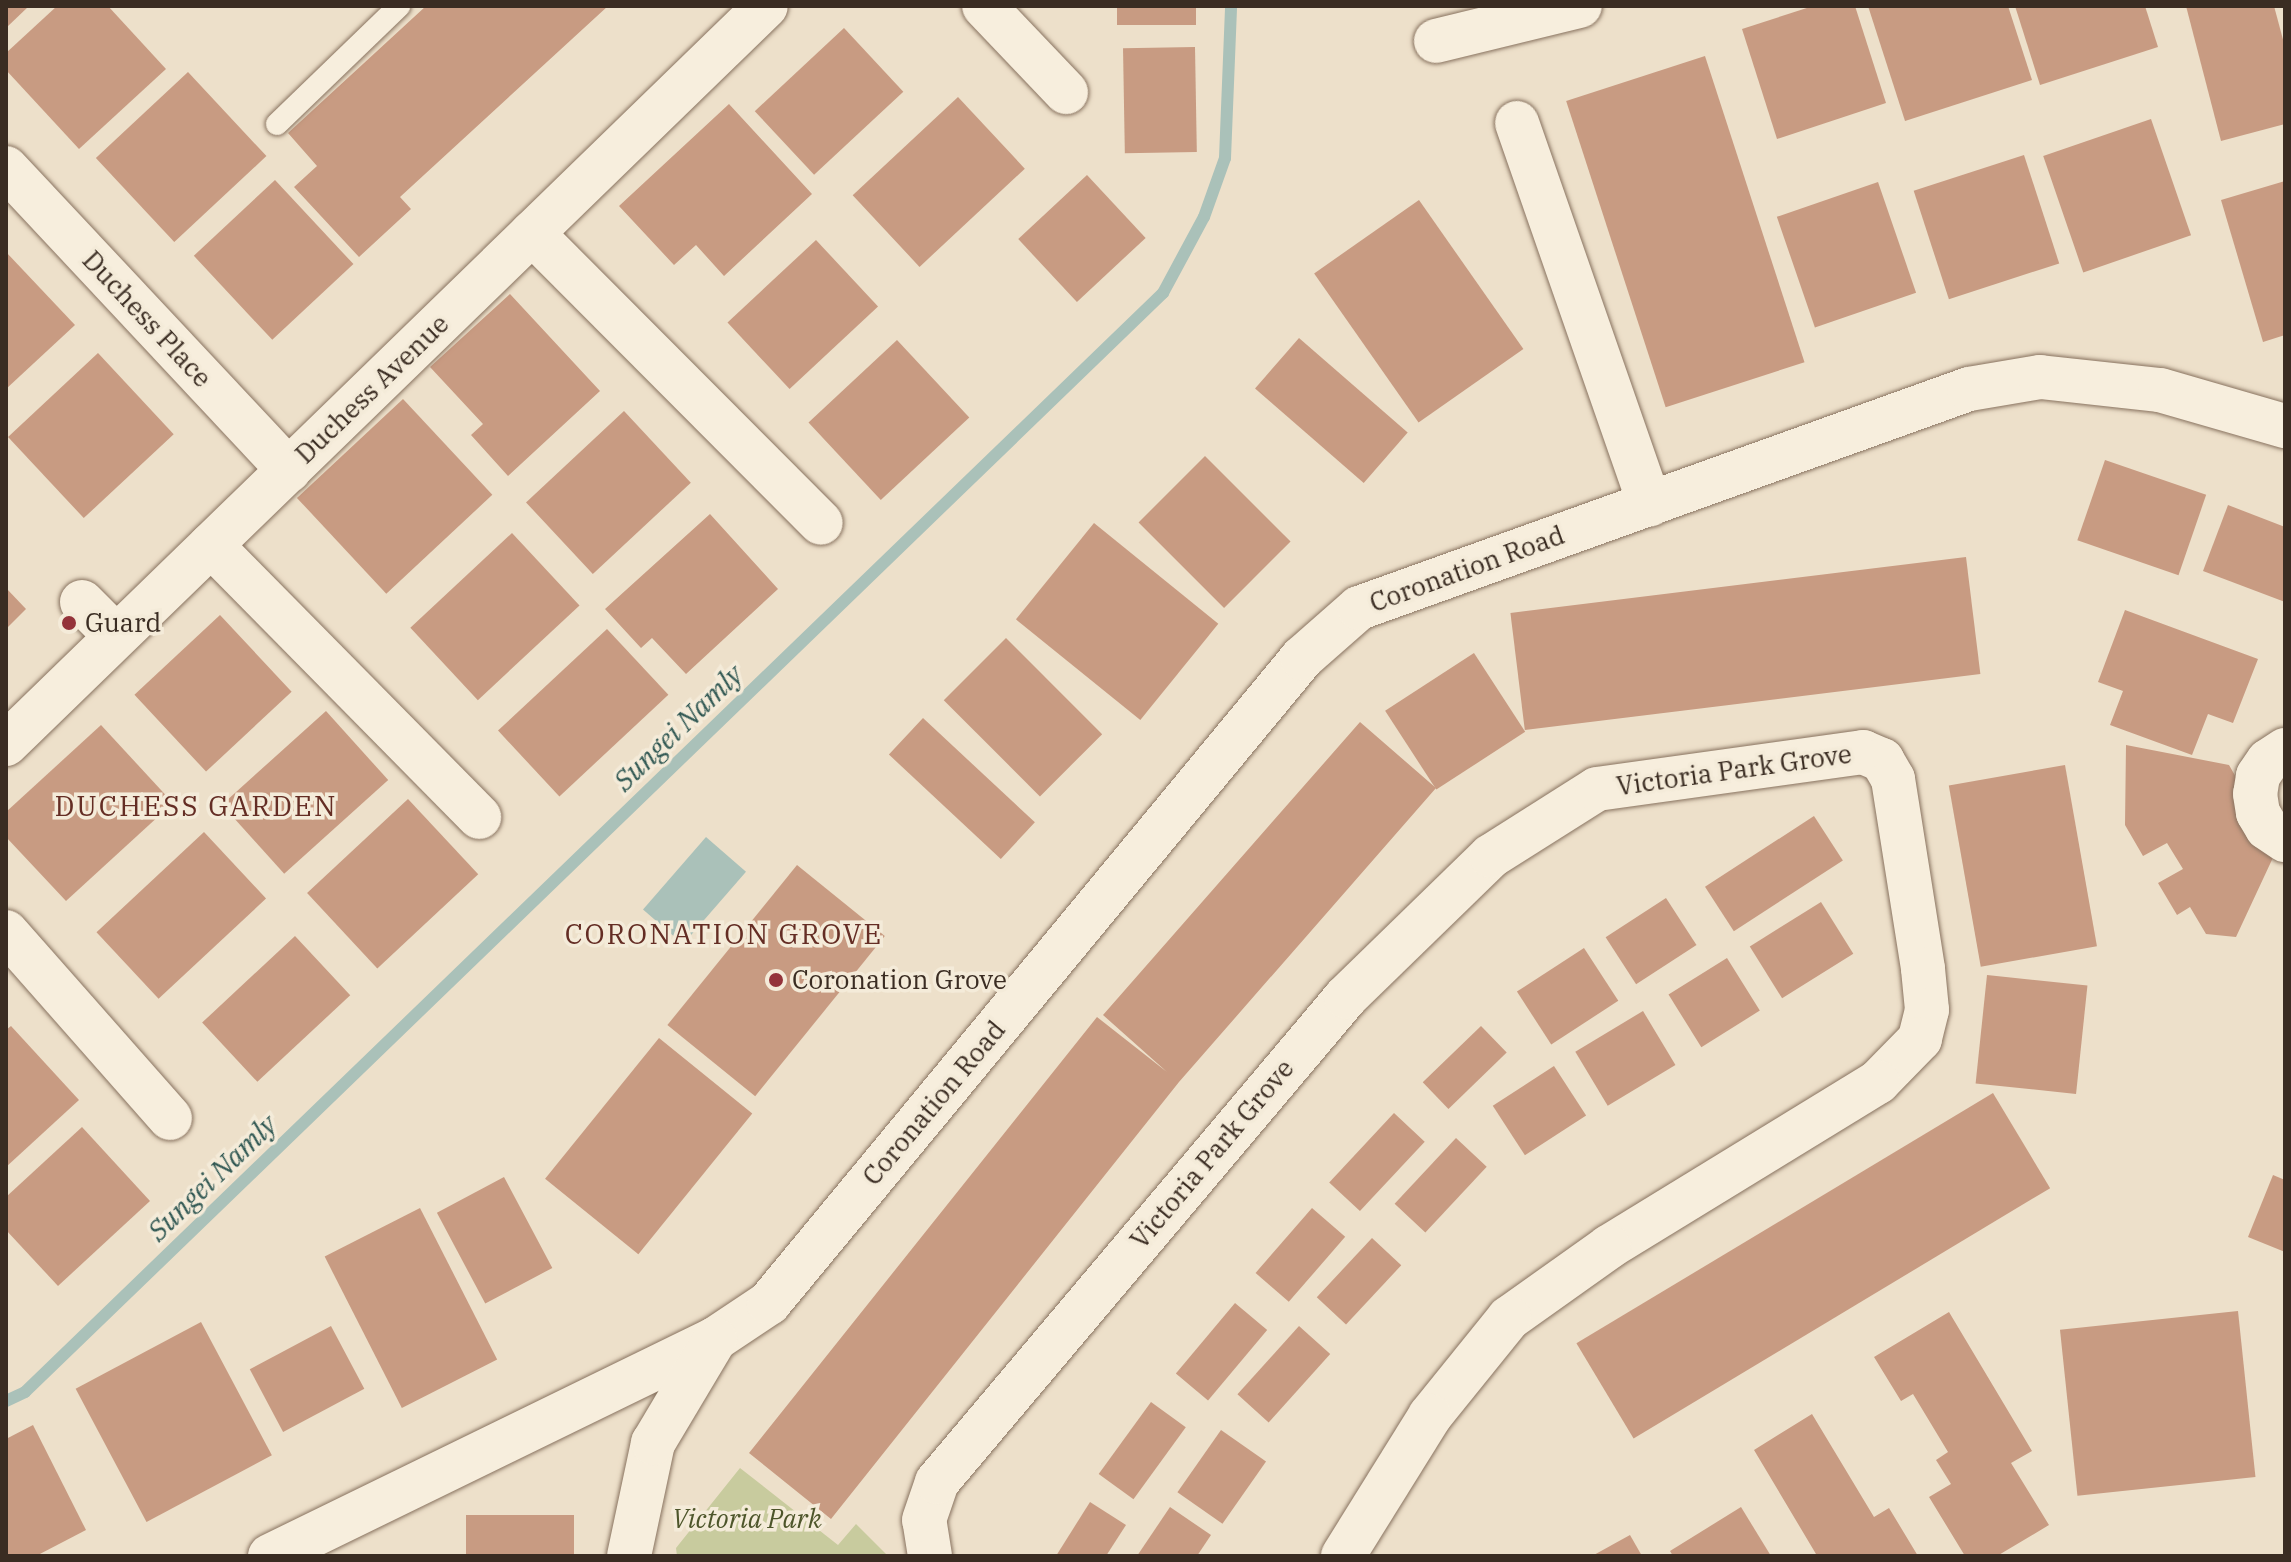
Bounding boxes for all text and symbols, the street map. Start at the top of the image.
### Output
street label: Duchess Place [76,245,218,393]
street label: Duchess Avenue [289,308,455,470]
street label: Coronation Road [1365,519,1569,619]
place label: Guard [85,607,161,639]
marker: Guard [60,614,78,632]
water label: Sungei Namly [607,658,749,798]
street label: Victoria Park Grove [1614,738,1854,802]
district label: DUCHESS GARDEN [54,789,338,823]
district label: CORONATION GROVE [565,917,883,951]
place label: Coronation Grove [792,964,1007,996]
marker: Coronation Grove [767,971,785,989]
street label: Coronation Road [856,1015,1012,1191]
street label: Victoria Park Grove [1124,1053,1300,1255]
water label: Sungei Namly [141,1108,283,1248]
park label: Victoria Park [672,1503,822,1535]

